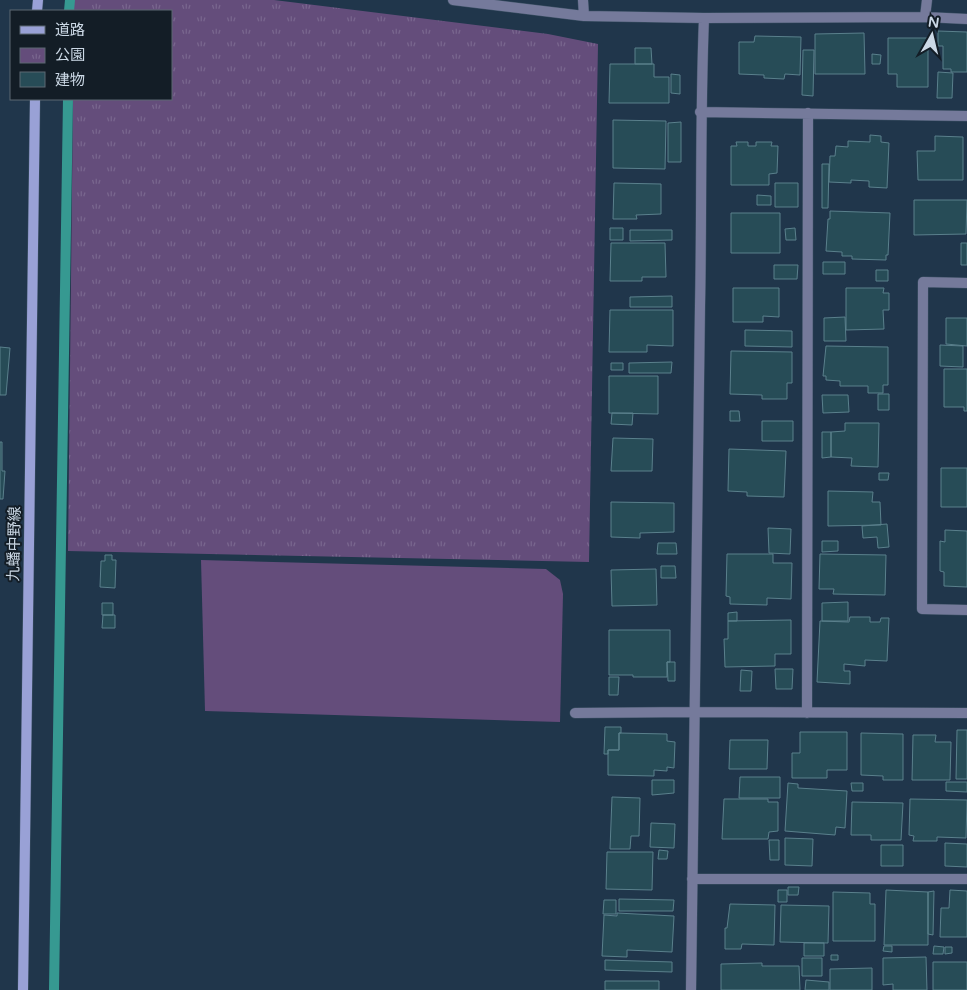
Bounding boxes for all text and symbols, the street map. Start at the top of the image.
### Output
legend [10,10,172,100]
north arrow [907,10,957,60]
text: N [927,13,940,32]
text: 道路 [55,21,85,39]
text: 公園 [55,46,85,64]
text: 建物 [55,71,85,89]
street label: 九蟠中野線 [4,506,24,582]

